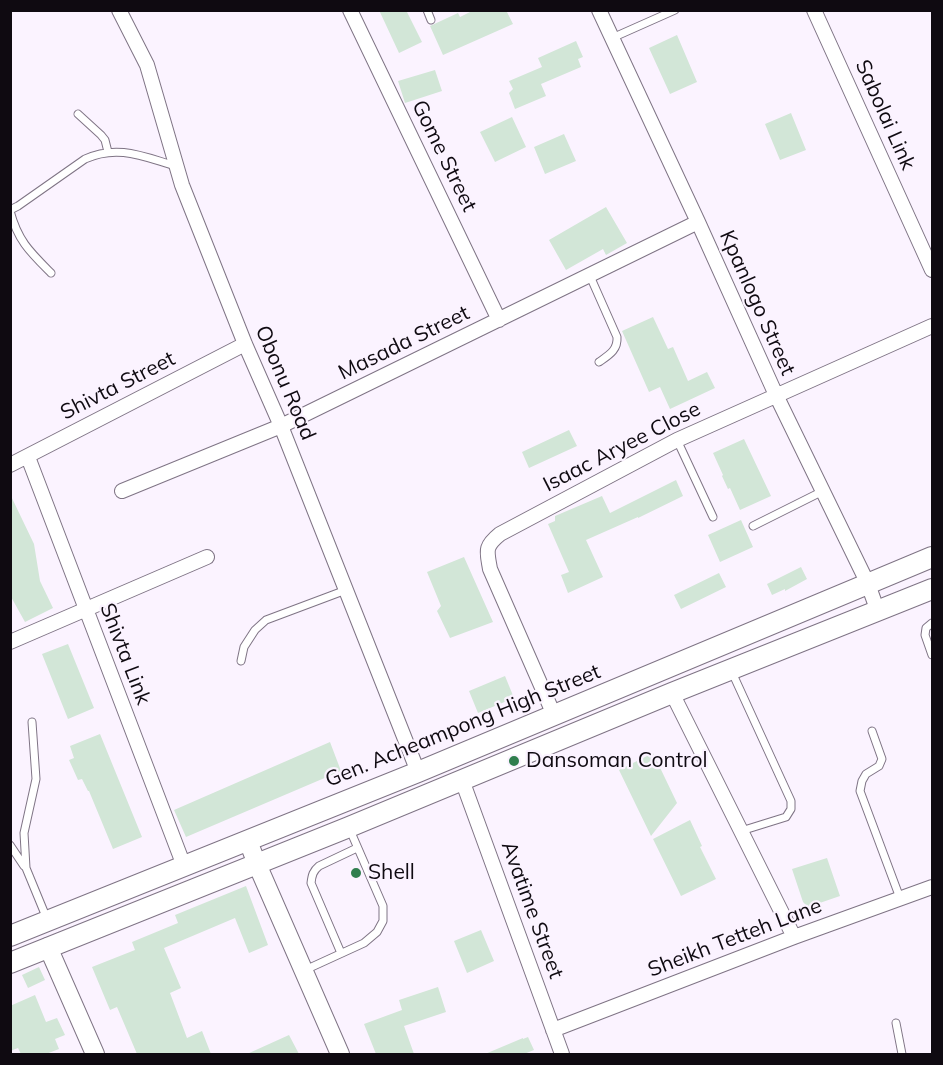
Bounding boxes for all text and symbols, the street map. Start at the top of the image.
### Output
street label: Sabolai Link [850,56,920,174]
street label: Gome Street [406,96,482,216]
street label: Kpanlogo Street [714,227,800,379]
street label: Masada Street [334,300,474,386]
street label: Obonu Road [250,322,320,444]
street label: Shivta Street [56,346,180,426]
street label: Isaac Aryee Close [539,396,705,498]
street label: Shivta Link [94,600,156,708]
street label: Gen. Acheampong High Street [322,659,604,793]
place label: Dansoman Control [526,748,708,774]
marker: Dansoman Control [507,754,521,768]
street label: Avatime Street [496,838,568,982]
place label: Shell [368,860,415,886]
marker: Shell [349,866,363,880]
street label: Sheikh Tetteh Lane [644,893,826,983]

